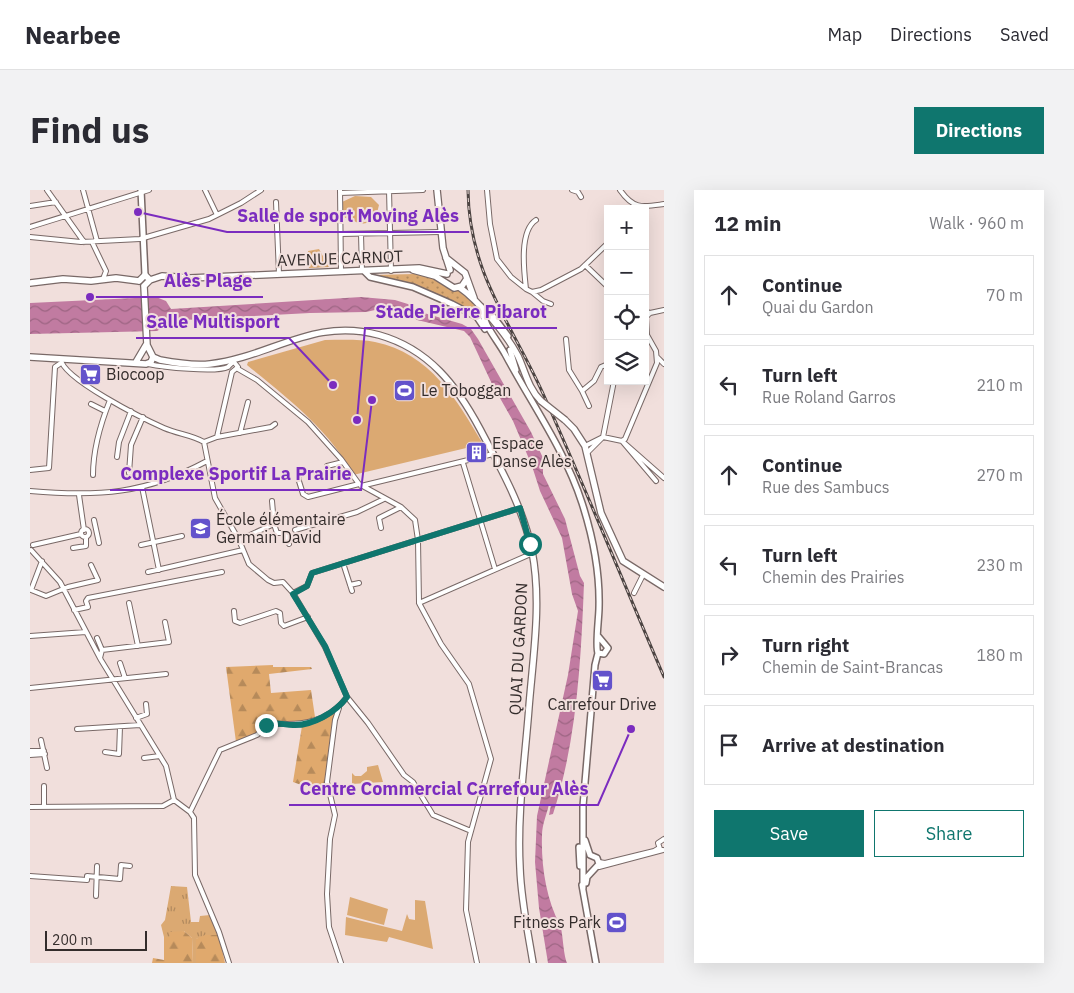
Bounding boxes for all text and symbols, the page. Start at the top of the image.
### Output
text: Nearbee [25,19,121,51]
text: Map [827,23,862,46]
text: Directions [890,23,972,46]
text: Saved [1000,23,1049,46]
text: Find us [30,107,149,153]
button: Directions [914,107,1044,154]
callout: Salle de sport Moving Alès [227,199,469,232]
text: Salle de sport Moving Alès [237,204,459,227]
map controls [604,205,649,385]
button: + [604,205,649,250]
text: 12 min [714,209,781,237]
text: Walk · 960 m [929,213,1024,233]
street label: AVENUE CARNOT [277,246,403,270]
button: − [604,250,649,295]
callout: Alès Plage [154,264,263,297]
text: Alès Plage [164,269,252,292]
text: Continue [762,273,842,297]
icon: ahead [715,281,743,309]
text: 70 m [986,285,1023,305]
callout: Stade Pierre Pibarot [365,295,557,328]
button: locate [604,295,649,340]
text: Quai du Gardon [762,297,874,317]
text: Stade Pierre Pibarot [375,300,547,323]
callout: Salle Multisport [136,305,289,338]
text: Salle Multisport [146,310,280,333]
button: layers [604,340,649,385]
supermarket icon: Biocoop [78,362,102,386]
text: Turn left [762,363,838,387]
place label: Biocoop [106,364,165,384]
icon: left [715,371,743,399]
text: 210 m [976,375,1023,395]
sports icon: Le Toboggan [393,378,417,402]
place label: Le Toboggan [421,380,511,400]
text: Rue Roland Garros [762,387,896,407]
place label: Espace Danse Alès [492,433,572,471]
building icon: Espace Danse Alès [464,440,488,464]
text: Continue [762,453,842,477]
callout: Complexe Sportif La Prairie [110,457,361,490]
icon: ahead [715,461,743,489]
text: Complexe Sportif La Prairie [120,462,352,485]
text: 270 m [976,465,1023,485]
text: Rue des Sambucs [762,477,890,497]
place label: École élémentaire Germain David [216,508,346,547]
school or university icon: École élémentaire Germain David [188,516,212,540]
route start [519,533,542,556]
text: Turn left [762,543,838,567]
icon: left [715,551,743,579]
text: 230 m [976,555,1023,575]
text: Chemin des Prairies [762,567,905,587]
street label: QUAI DU GARDON [505,582,531,716]
text: Turn right [762,633,849,657]
icon: right [715,641,743,669]
text: 180 m [976,645,1023,665]
text: Chemin de Saint-Brancas [762,657,943,677]
supermarket icon: Carrefour Drive [590,668,614,692]
place label: Carrefour Drive [548,694,657,714]
route end [255,714,278,737]
icon: arrive [715,731,743,759]
text: Arrive at destination [762,733,945,757]
callout: Centre Commercial Carrefour Alès [289,772,598,805]
text: Centre Commercial Carrefour Alès [299,777,589,800]
button: Save [714,810,864,857]
button: Share [874,810,1024,857]
sports icon: Fitness Park [605,910,629,934]
place label: Fitness Park [513,912,602,932]
scale bar [45,928,148,951]
text: 200 m [52,931,93,949]

